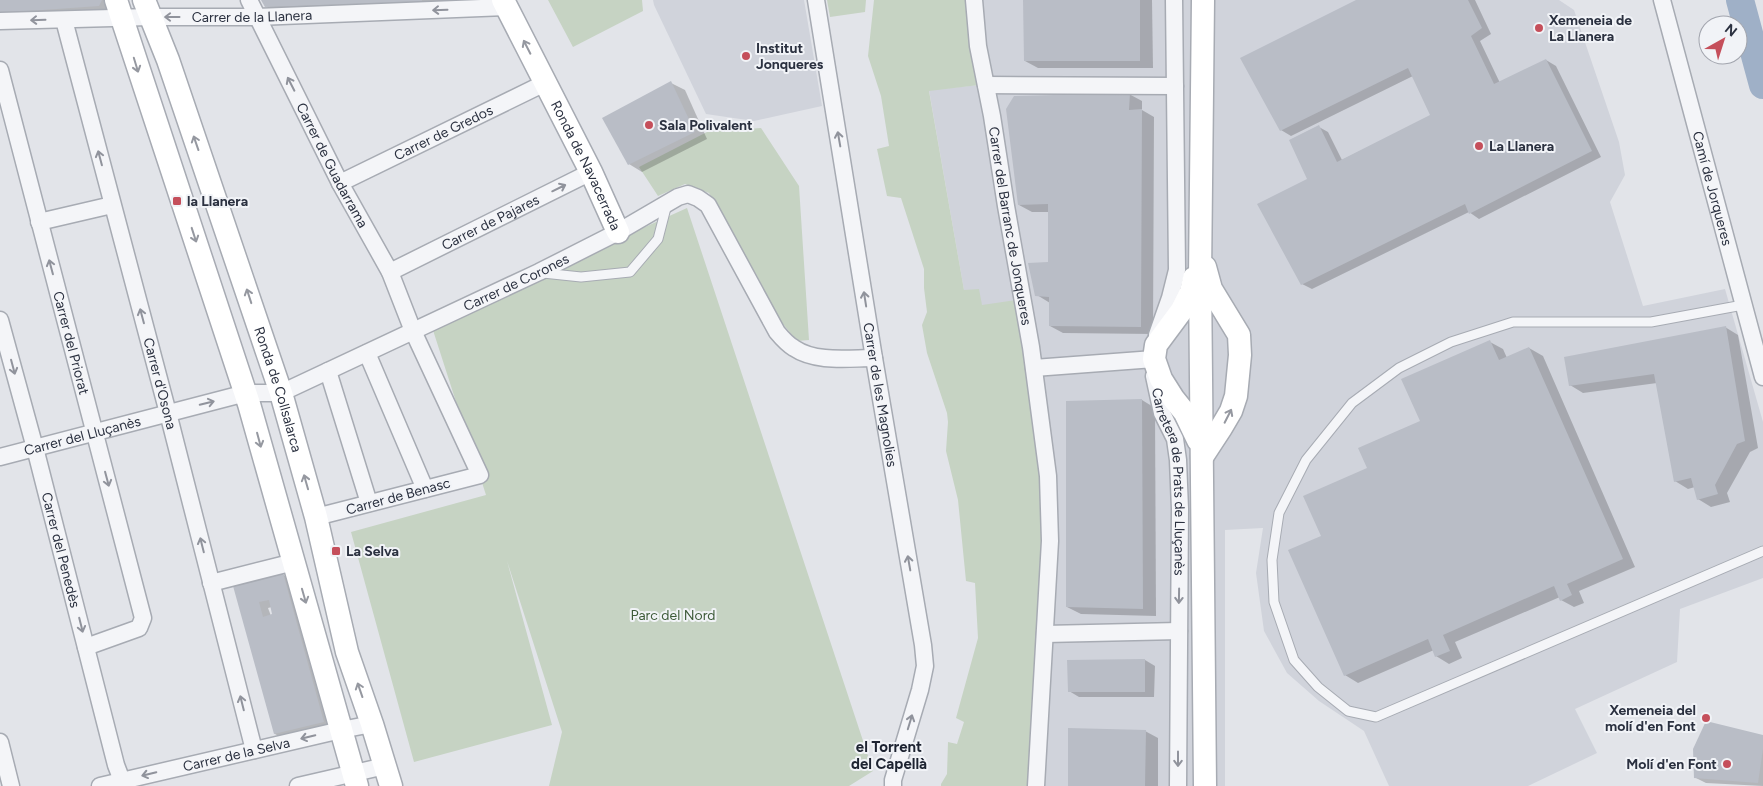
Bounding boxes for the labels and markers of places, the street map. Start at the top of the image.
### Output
place label: Xemeneia de La Llanera [1549,12,1632,45]
marker: Xemeneia de La Llanera [1533,22,1545,34]
place label: Institut Jonqueres [756,40,824,73]
marker: Institut Jonqueres [740,50,752,62]
place label: Sala Polivalent [659,117,753,134]
marker: Sala Polivalent [643,119,655,131]
place label: La Llanera [1489,138,1554,155]
marker: La Llanera [1473,140,1485,152]
place label: la Llanera [187,193,248,210]
marker: la Llanera [171,195,183,207]
place label: La Selva [346,543,399,560]
marker: La Selva [330,545,342,557]
place label: Xemeneia del molí d'en Font [1605,702,1696,735]
marker: Xemeneia del molí d'en Font [1700,712,1712,724]
place label: Molí d'en Font [1626,756,1717,773]
marker: Molí d'en Font [1721,758,1733,770]

